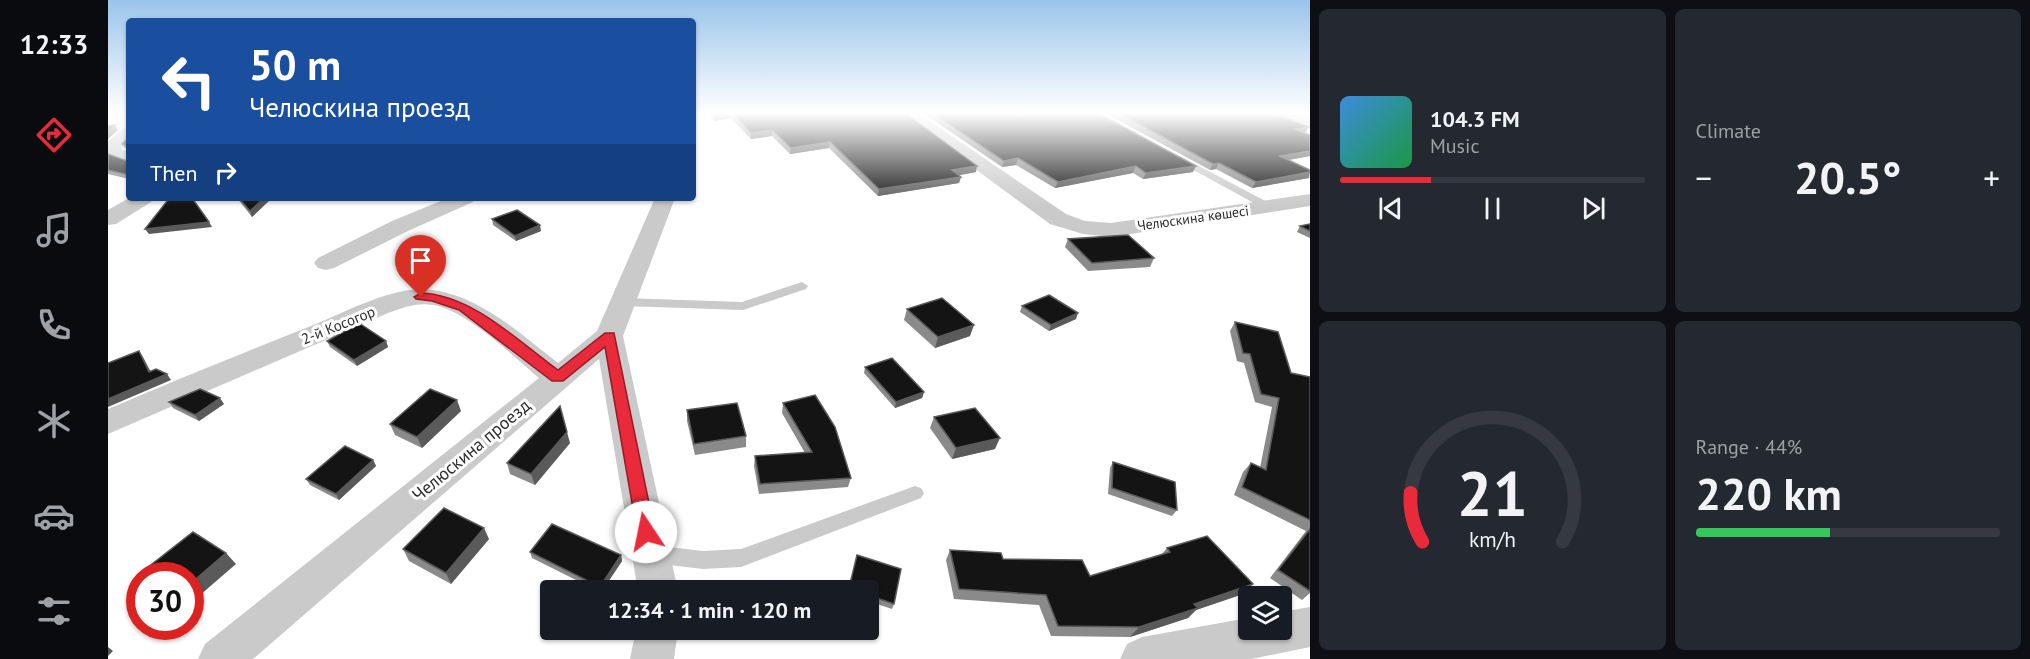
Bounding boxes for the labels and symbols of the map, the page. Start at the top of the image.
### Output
street label: Челюскина көшесі [1136,201,1250,235]
pin [395,235,446,297]
street label: 2-й Косогор [298,302,378,348]
street label: Челюскина проезд [407,394,535,506]
position arrow [614,500,678,564]
speed limit sign: 30 [126,562,204,640]

